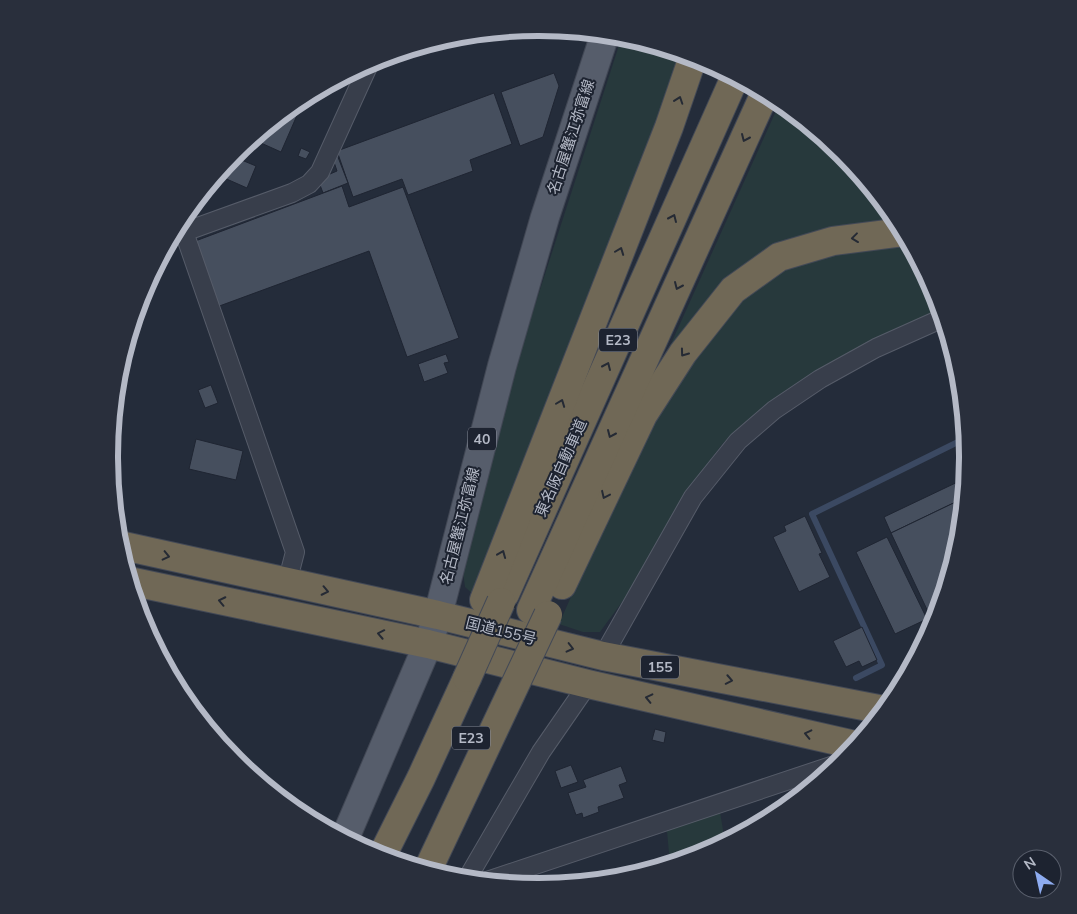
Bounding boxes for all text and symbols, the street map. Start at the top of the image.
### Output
street label: 名古屋蟹江弥富線 [543,77,598,197]
one-way arrow [673,96,683,105]
one-way arrow [740,133,751,142]
one-way arrow [666,214,677,223]
one-way arrow [850,232,858,243]
one-way arrow [614,247,624,256]
one-way arrow [673,281,684,290]
road number: E23 [599,328,637,352]
one-way arrow [681,347,690,357]
one-way arrow [600,362,611,371]
one-way arrow [554,399,565,408]
street label: 東名阪自動車道 [531,416,591,520]
road number: 40 [468,428,496,450]
one-way arrow [606,429,617,438]
street label: 名古屋蟹江弥富線 [436,465,483,586]
one-way arrow [601,490,612,499]
one-way arrow [162,550,171,561]
one-way arrow [496,550,506,559]
one-way arrow [320,586,329,596]
one-way arrow [217,596,226,607]
street label: 国道155号 [464,613,538,648]
one-way arrow [376,630,385,640]
one-way arrow [565,642,574,653]
road number: 155 [641,656,679,679]
one-way arrow [725,675,733,685]
one-way arrow [645,693,654,704]
road number: E23 [452,726,490,750]
one-way arrow [803,729,812,740]
north arrow [1012,849,1062,899]
text: N [1020,853,1039,874]

